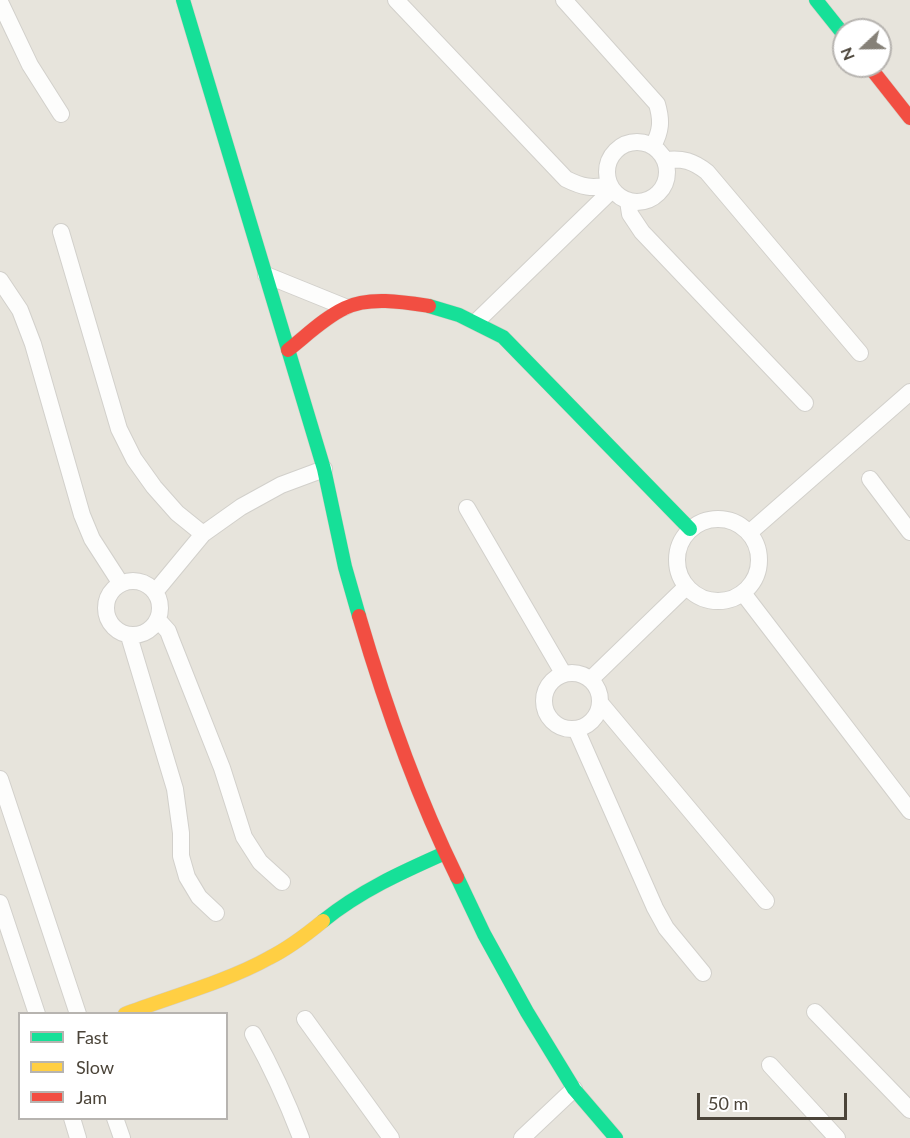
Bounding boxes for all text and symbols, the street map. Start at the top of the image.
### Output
north arrow [832,18,892,78]
text: N [836,45,858,63]
legend [18,1012,228,1120]
text: Fast [76,1026,108,1048]
text: Slow [76,1056,114,1078]
scale bar [700,1081,850,1119]
text: Jam [76,1086,107,1108]
text: 50 m [708,1092,748,1114]

